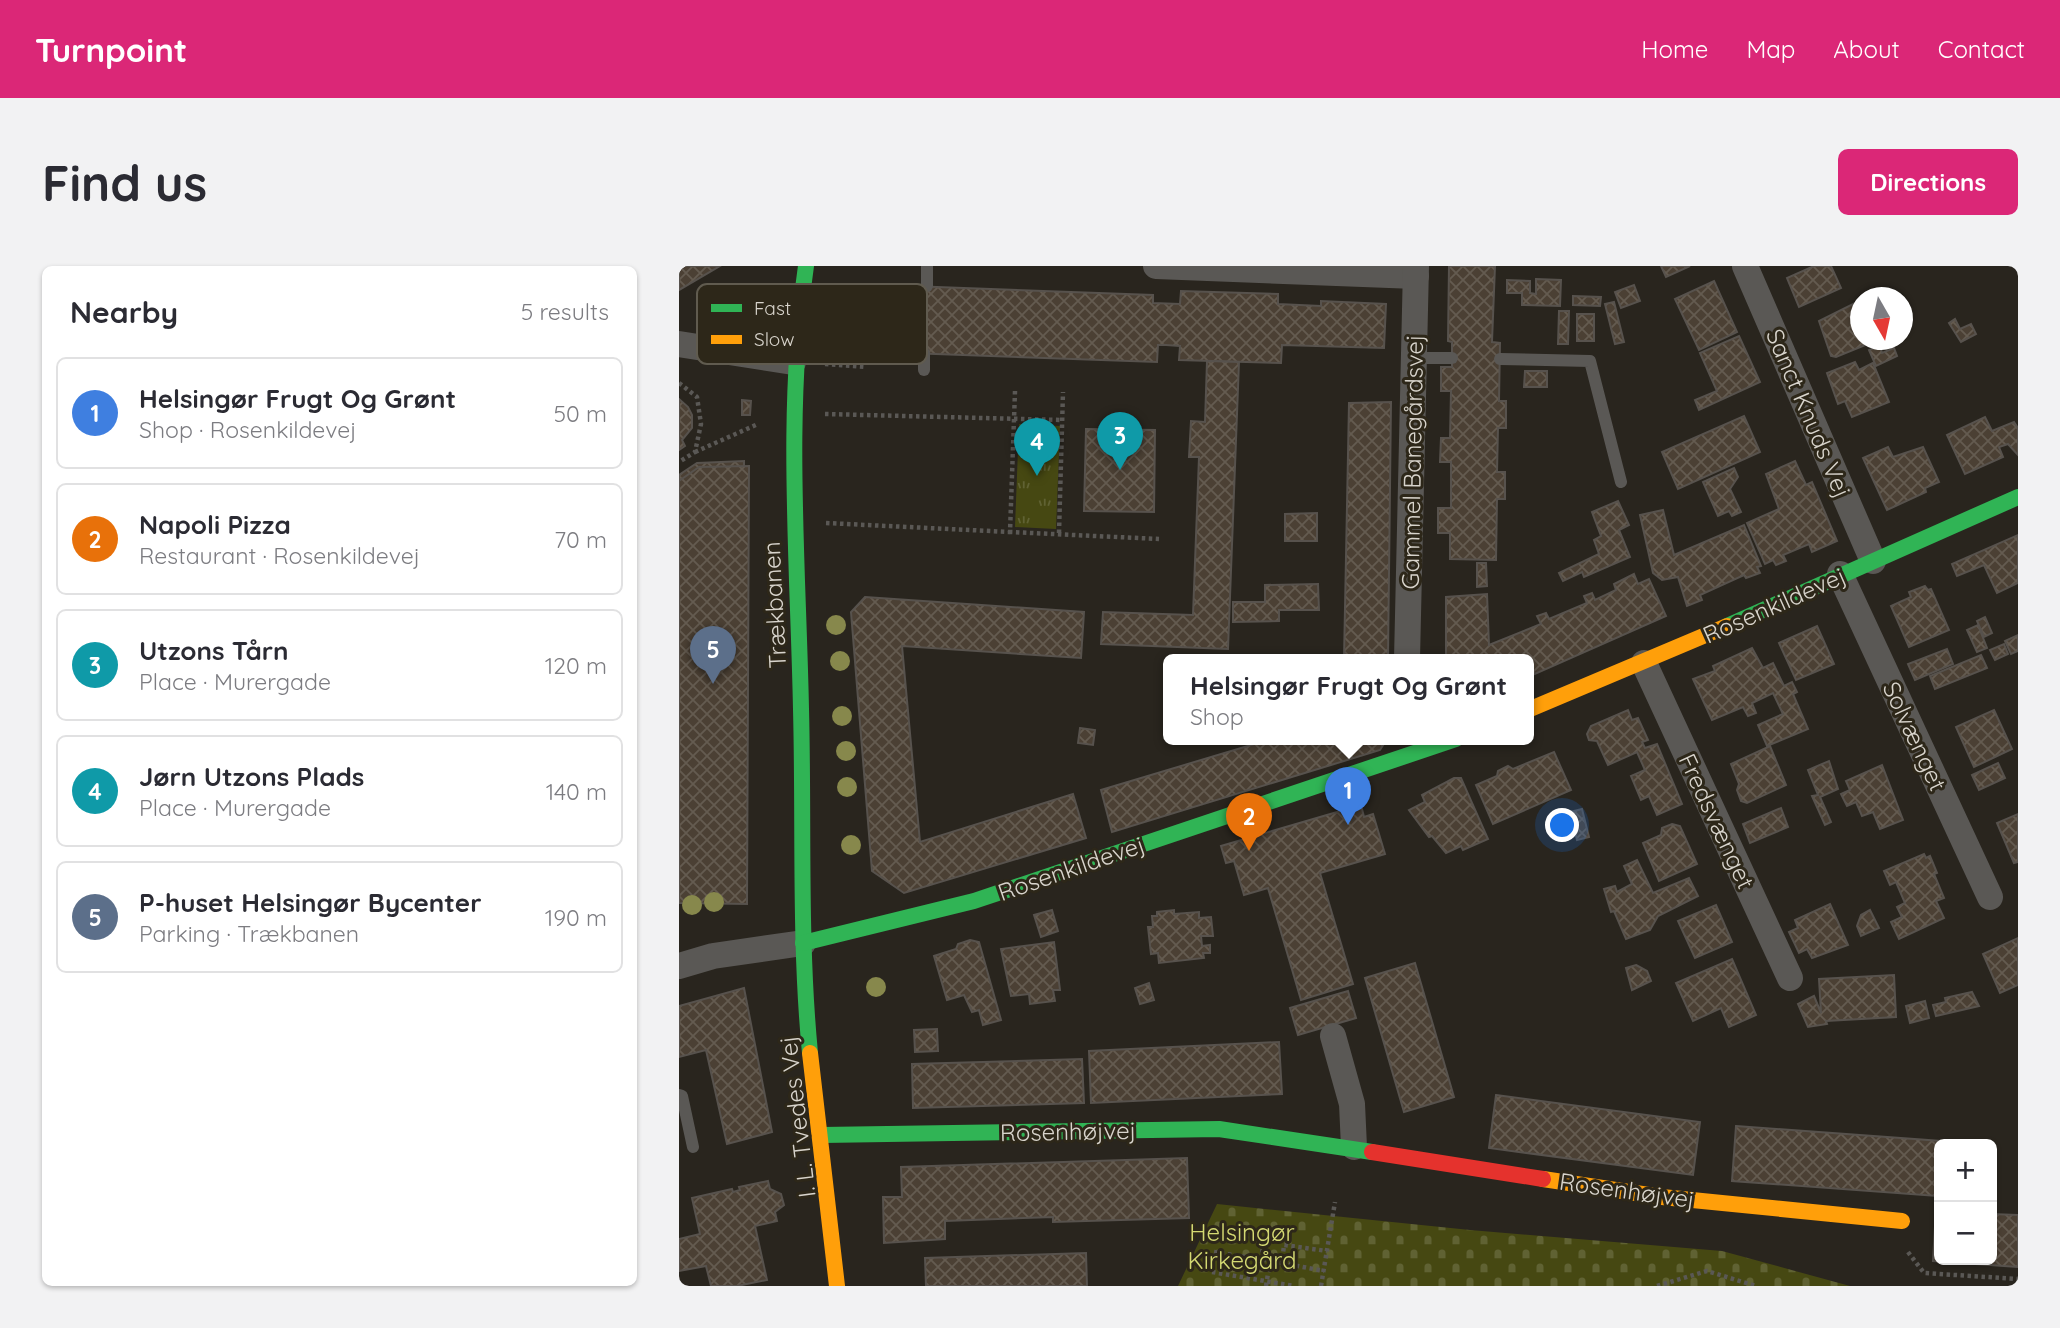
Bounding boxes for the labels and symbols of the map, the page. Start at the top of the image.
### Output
legend [697,284,927,364]
north arrow [1850,287,1913,350]
text: Fast [754,296,791,320]
street label: Sanct Knuds Vej [1760,324,1858,502]
text: Slow [754,327,795,351]
street label: Gammel Banegårdsvej [1395,334,1429,590]
pin: 3 [1097,412,1143,470]
pin: 4 [1014,418,1060,476]
street label: Trækbanen [756,541,792,669]
street label: Rosenkildevej [1698,560,1850,650]
pin: 5 [690,626,736,684]
street label: Solvænget [1877,676,1953,796]
street label: Fredsvænget [1673,749,1761,893]
pin: 1 [1325,767,1371,825]
pin: 2 [1226,793,1272,851]
your location [1545,808,1579,842]
street label: Rosenkildevej [994,829,1148,907]
street label: I. L. Tvedes Vej [772,1035,822,1199]
street label: Rosenhøjvej [1000,1115,1136,1147]
street label: Rosenhøjvej [1557,1166,1697,1214]
park label: Helsingør Kirkegård [1188,1217,1296,1275]

